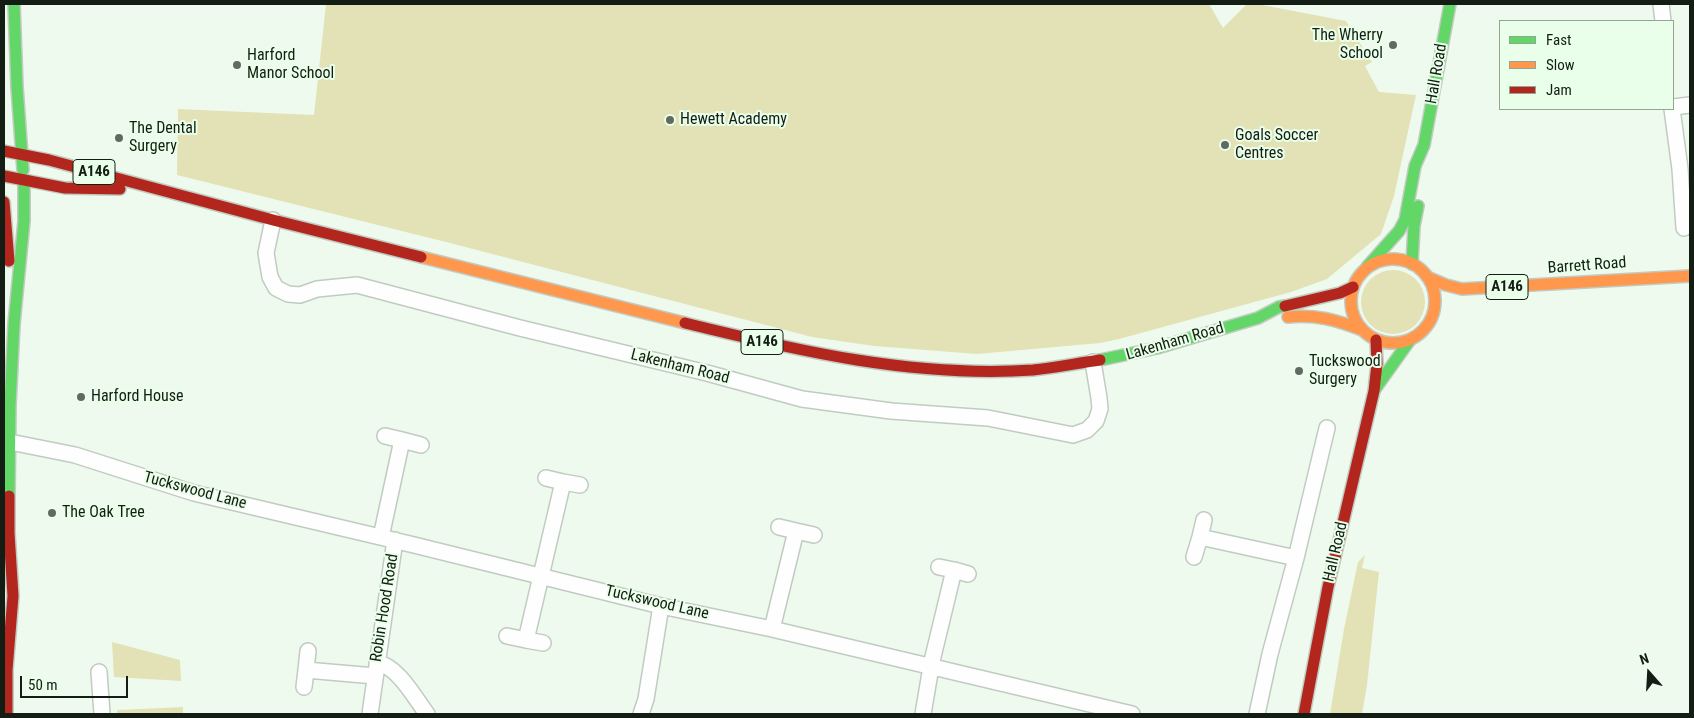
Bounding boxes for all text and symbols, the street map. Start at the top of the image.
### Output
legend [1499,20,1674,110]
place label: The Wherry School [1312,26,1383,64]
text: Fast [1546,31,1571,49]
marker: The Wherry School [1387,39,1399,51]
street label: Hall Road [1422,42,1452,106]
place label: Harford Manor School [247,46,334,84]
text: Slow [1546,56,1575,74]
marker: Harford Manor School [231,59,243,71]
text: Jam [1546,81,1572,99]
place label: Hewett Academy [680,110,787,130]
marker: Hewett Academy [664,114,676,126]
place label: The Dental Surgery [129,119,197,157]
place label: Goals Soccer Centres [1235,126,1318,164]
marker: The Dental Surgery [113,132,125,144]
marker: Goals Soccer Centres [1219,139,1231,151]
road number: A146 [73,160,115,184]
street label: Barrett Road [1547,254,1627,278]
road number: A146 [1486,274,1528,300]
street label: Lakenham Road [1124,319,1226,365]
road number: A146 [741,330,783,354]
street label: Lakenham Road [629,345,731,389]
place label: Tuckswood Surgery [1309,352,1381,390]
marker: Tuckswood Surgery [1293,365,1305,377]
place label: Harford House [91,387,183,407]
marker: Harford House [75,391,87,403]
street label: Tuckswood Lane [141,468,249,514]
place label: The Oak Tree [62,503,145,523]
marker: The Oak Tree [46,507,58,519]
street label: Hall Road [1320,520,1352,584]
street label: Robin Hood Road [367,553,403,663]
street label: Tuckswood Lane [603,582,711,624]
north arrow [1624,648,1674,698]
text: N [1637,650,1651,668]
scale bar [22,666,130,698]
text: 50 m [28,676,58,694]

